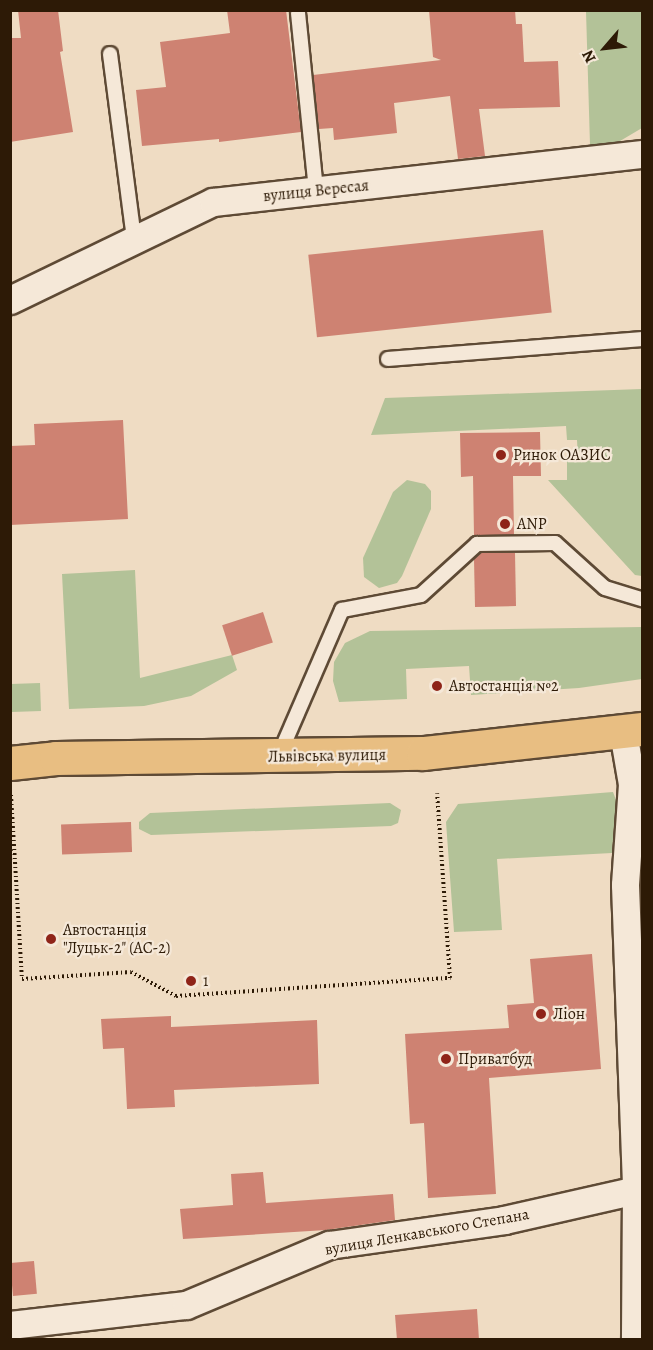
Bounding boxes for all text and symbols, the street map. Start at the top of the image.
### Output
north arrow [575,18,635,78]
text: N [577,46,602,67]
street label: вулиця Вересая [262,176,370,206]
place label: Ринок ОАЗИС [513,445,611,465]
marker: Ринок ОАЗИС [494,448,508,462]
place label: ANP [517,514,547,534]
marker: ANP [498,517,512,531]
place label: Автостанція №2 [449,676,559,696]
marker: Автостанція №2 [430,679,444,693]
street label: Львівська вулиця [268,745,386,767]
place label: Автостанція "Луцьк-2" (АС-2) [63,920,171,958]
marker: Автостанція "Луцьк-2" (АС-2) [44,932,58,946]
place label: 1 [203,971,208,991]
marker: 1 [184,974,198,988]
place label: Ліон [553,1004,585,1024]
marker: Ліон [534,1007,548,1021]
place label: Приватбуд [458,1049,532,1069]
marker: Приватбуд [439,1052,453,1066]
street label: вулиця Ленкавського Степана [323,1205,531,1259]

